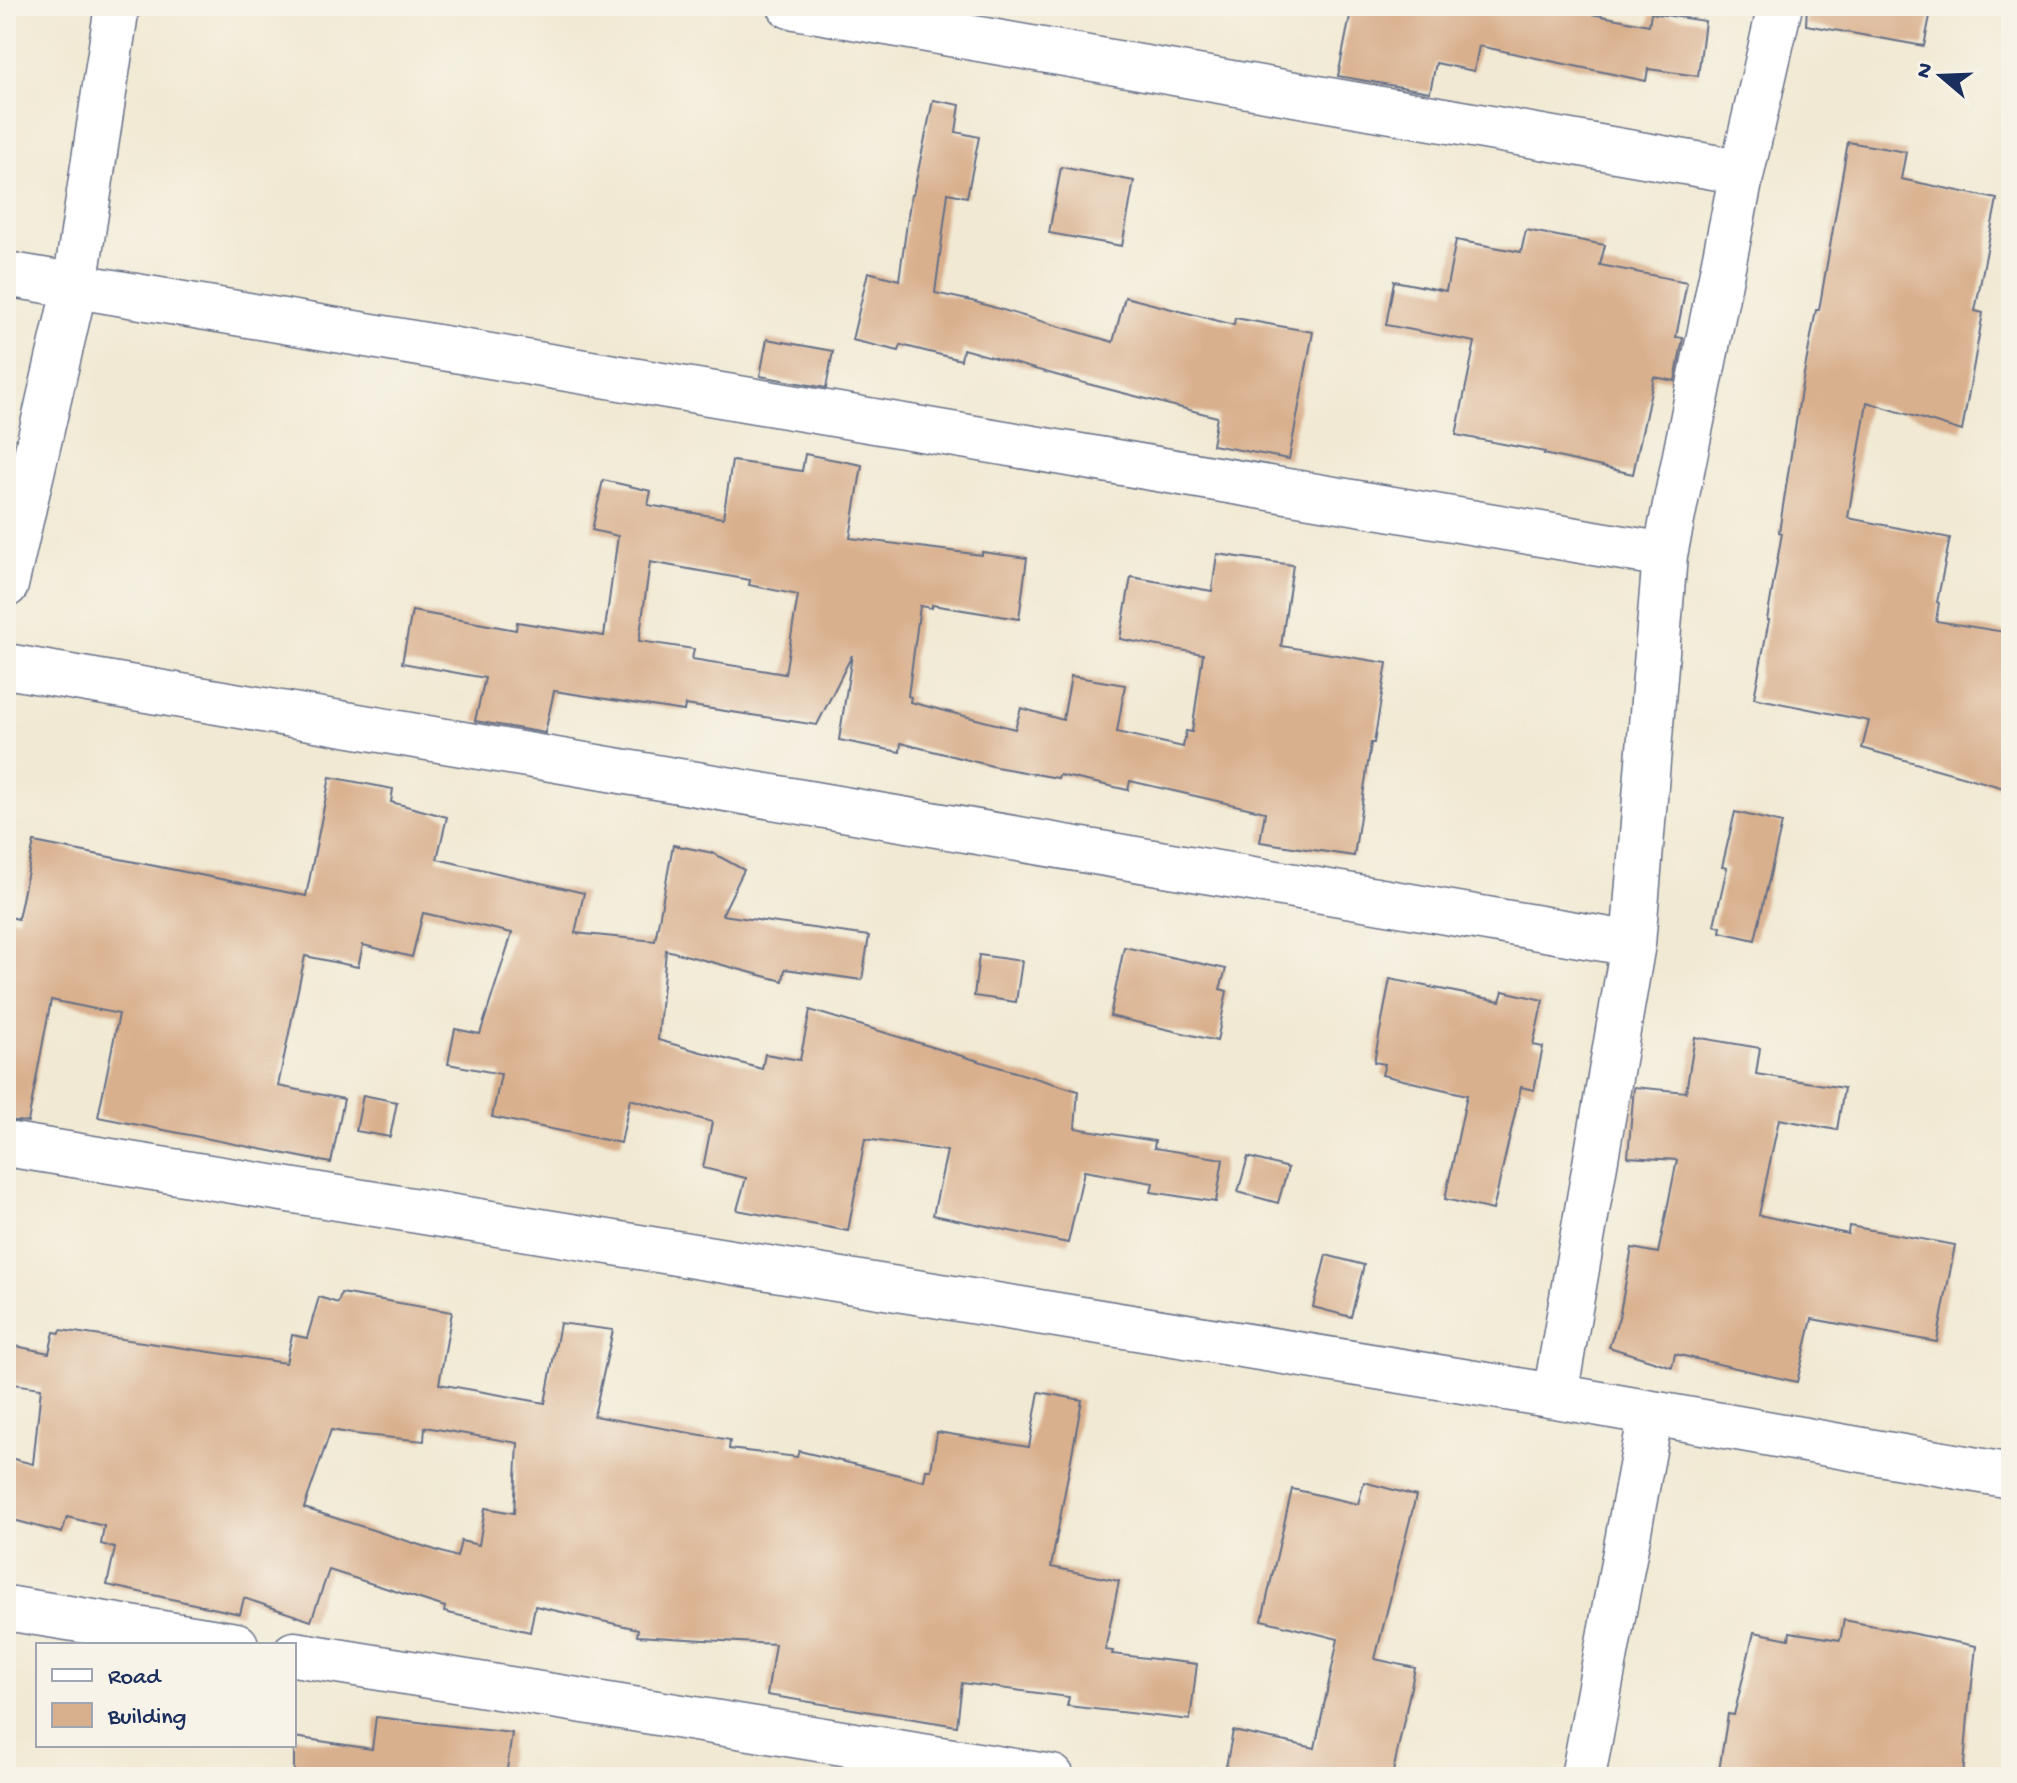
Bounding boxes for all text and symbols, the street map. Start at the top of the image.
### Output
north arrow [1901,36,1981,116]
text: N [1911,60,1941,82]
legend [36,1643,296,1747]
text: Road [108,1664,162,1693]
text: Building [107,1704,186,1733]

